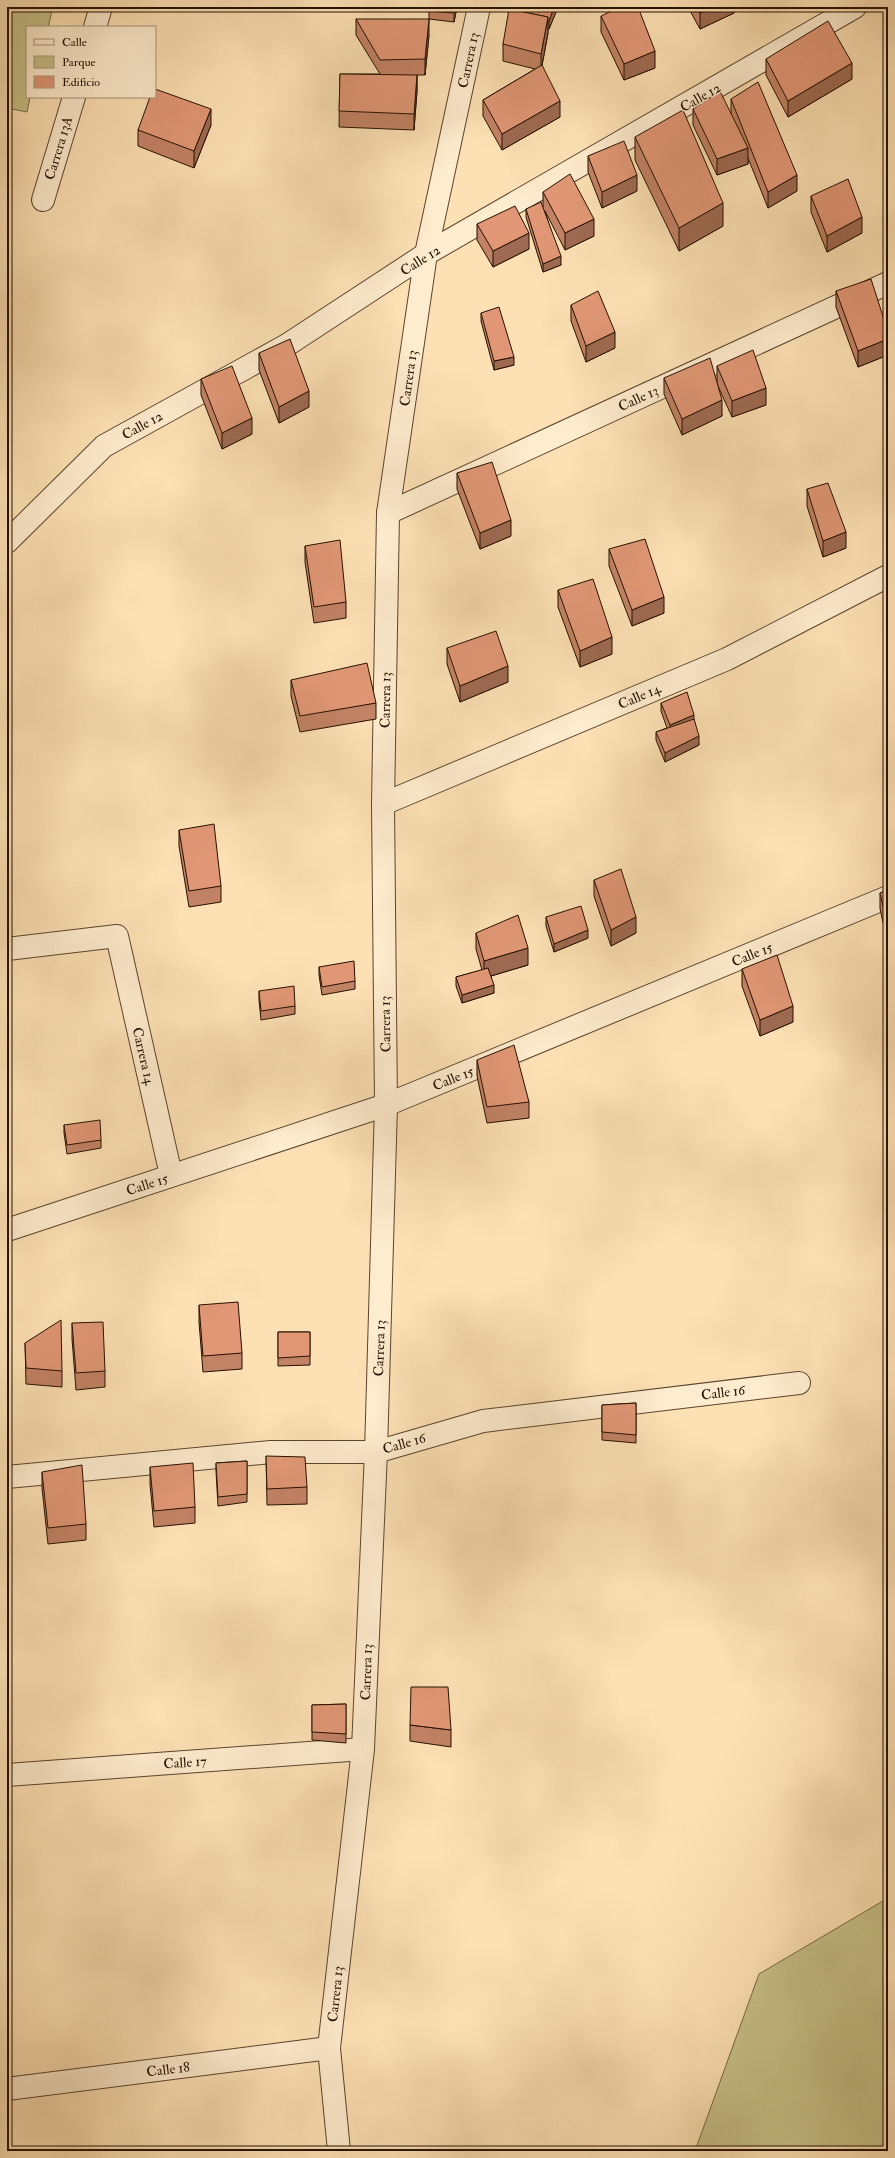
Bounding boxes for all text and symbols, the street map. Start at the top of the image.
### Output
legend [26,26,156,98]
street label: Carrera 13 [454,31,483,89]
text: Calle [62,35,87,50]
text: Parque [62,55,96,70]
text: Edificio [62,75,100,90]
street label: Calle 12 [677,79,724,116]
street label: Carrera 13A [41,114,76,182]
street label: Calle 12 [397,242,443,279]
street label: Carrera 13 [396,349,421,407]
street label: Calle 13 [615,382,661,415]
street label: Calle 12 [119,407,166,444]
street label: Carrera 13 [377,672,394,728]
street label: Calle 14 [615,679,664,713]
street label: Calle 15 [729,938,776,970]
street label: Carrera 13 [377,996,394,1052]
street label: Carrera 14 [129,1026,159,1088]
street label: Calle 15 [430,1062,477,1094]
street label: Calle 15 [124,1169,171,1199]
street label: Carrera 13 [370,1319,389,1377]
street label: Calle 16 [700,1381,747,1404]
street label: Calle 16 [381,1429,428,1458]
street label: Carrera 13 [357,1643,376,1701]
street label: Calle 17 [163,1752,208,1772]
street label: Carrera 13 [324,1965,347,2023]
street label: Calle 18 [145,2058,191,2081]

